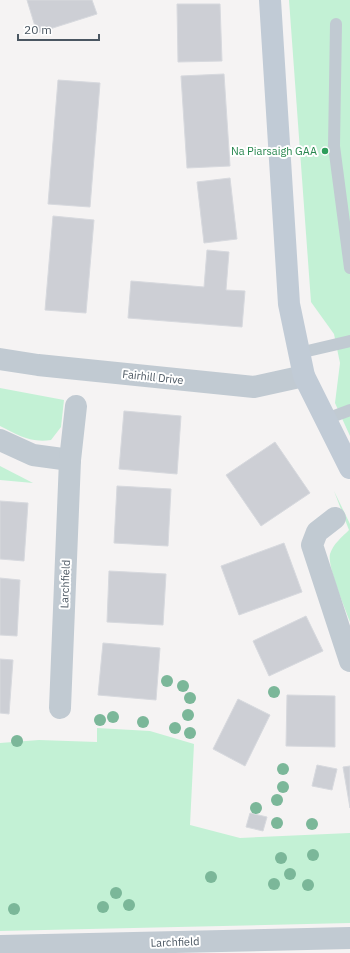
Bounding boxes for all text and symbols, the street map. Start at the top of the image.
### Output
scale bar [18,16,99,42]
text: 20 m [24,22,52,37]
place label: Na Piarsaigh GAA [231,144,317,158]
marker: Na Piarsaigh GAA [320,146,330,156]
street label: Fairhill Drive [122,367,184,387]
street label: Larchfield [57,559,73,609]
street label: Larchfield [150,934,200,950]

